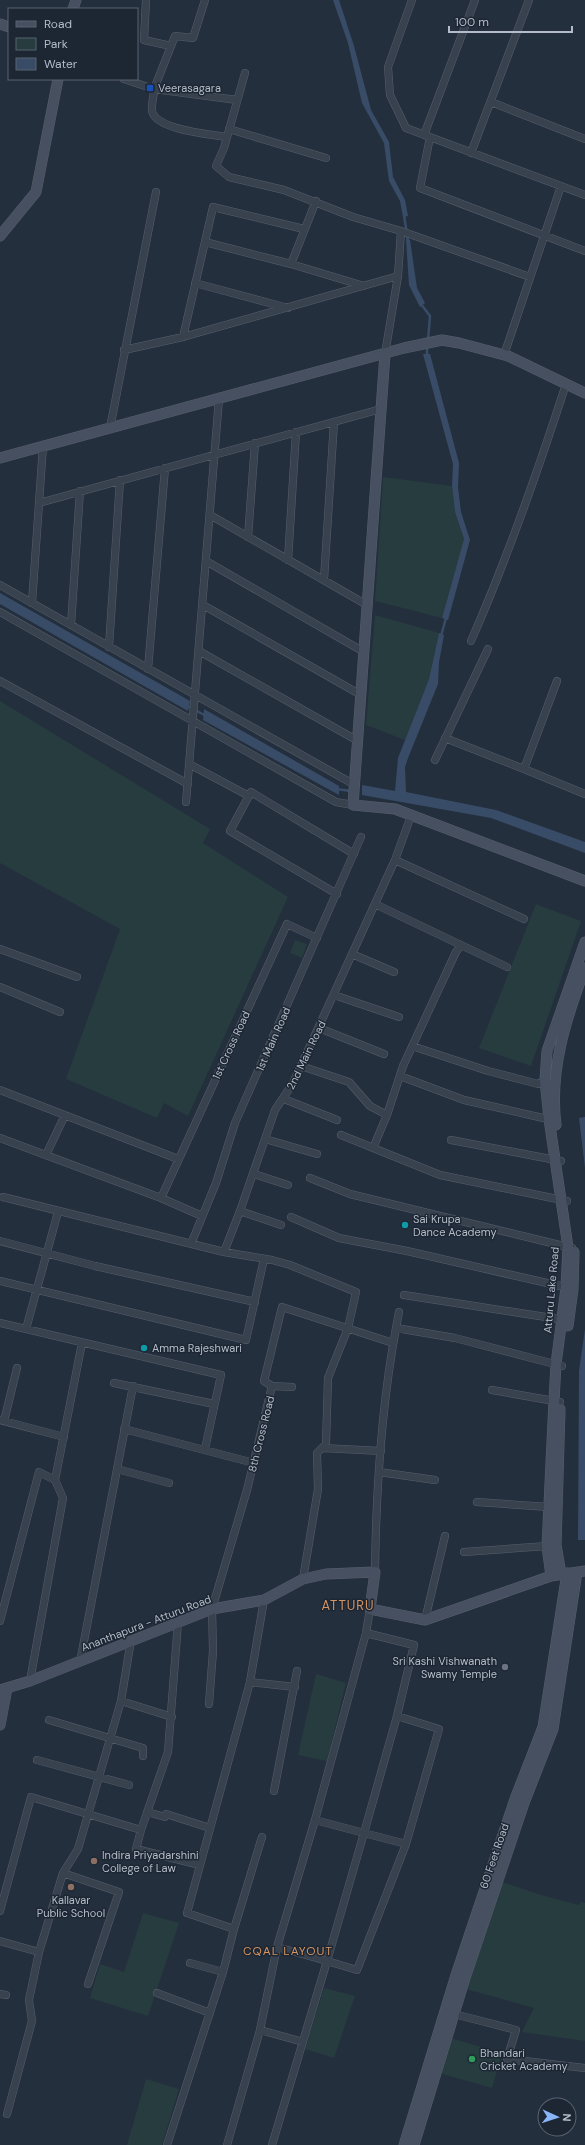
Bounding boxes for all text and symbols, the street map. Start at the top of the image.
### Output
legend [8,8,138,80]
scale bar [449,8,572,34]
text: 100 m [455,14,489,30]
text: Road [44,16,72,32]
text: Park [44,36,68,52]
text: Water [44,56,78,72]
place label: Veerasagara [158,81,221,95]
marker: Veerasagara [145,83,155,93]
street label: 1st Main Road [253,1005,293,1073]
street label: 1st Cross Road [209,1009,253,1081]
street label: 2nd Main Road [283,1018,329,1092]
place label: Sai Krupa Dance Academy [413,1212,497,1239]
marker: Sai Krupa Dance Academy [400,1220,410,1230]
street label: Atturu Lake Road [540,1246,562,1334]
place label: Amma Rajeshwari [152,1341,242,1355]
marker: Amma Rajeshwari [139,1343,149,1353]
street label: 8th Cross Road [245,1394,277,1474]
street label: Ananthapura - Atturu Road [79,1592,213,1654]
district label: ATTURU [322,1597,374,1614]
place label: Sri Kashi Vishwanath Swamy Temple [393,1654,497,1681]
marker: Sri Kashi Vishwanath Swamy Temple [500,1662,510,1672]
street label: 60 Feet Road [476,1821,512,1891]
place label: Indira Priyadarshini College of Law [102,1848,199,1875]
marker: Indira Priyadarshini College of Law [89,1856,99,1866]
marker: Kallavar Public School [66,1882,76,1892]
place label: Kallavar Public School [37,1893,105,1920]
district label: CQAL LAYOUT [243,1943,333,1959]
place label: Bhandari Cricket Academy [480,2046,568,2073]
marker: Bhandari Cricket Academy [467,2054,477,2064]
north arrow [537,2097,577,2137]
text: N [560,2113,574,2122]

